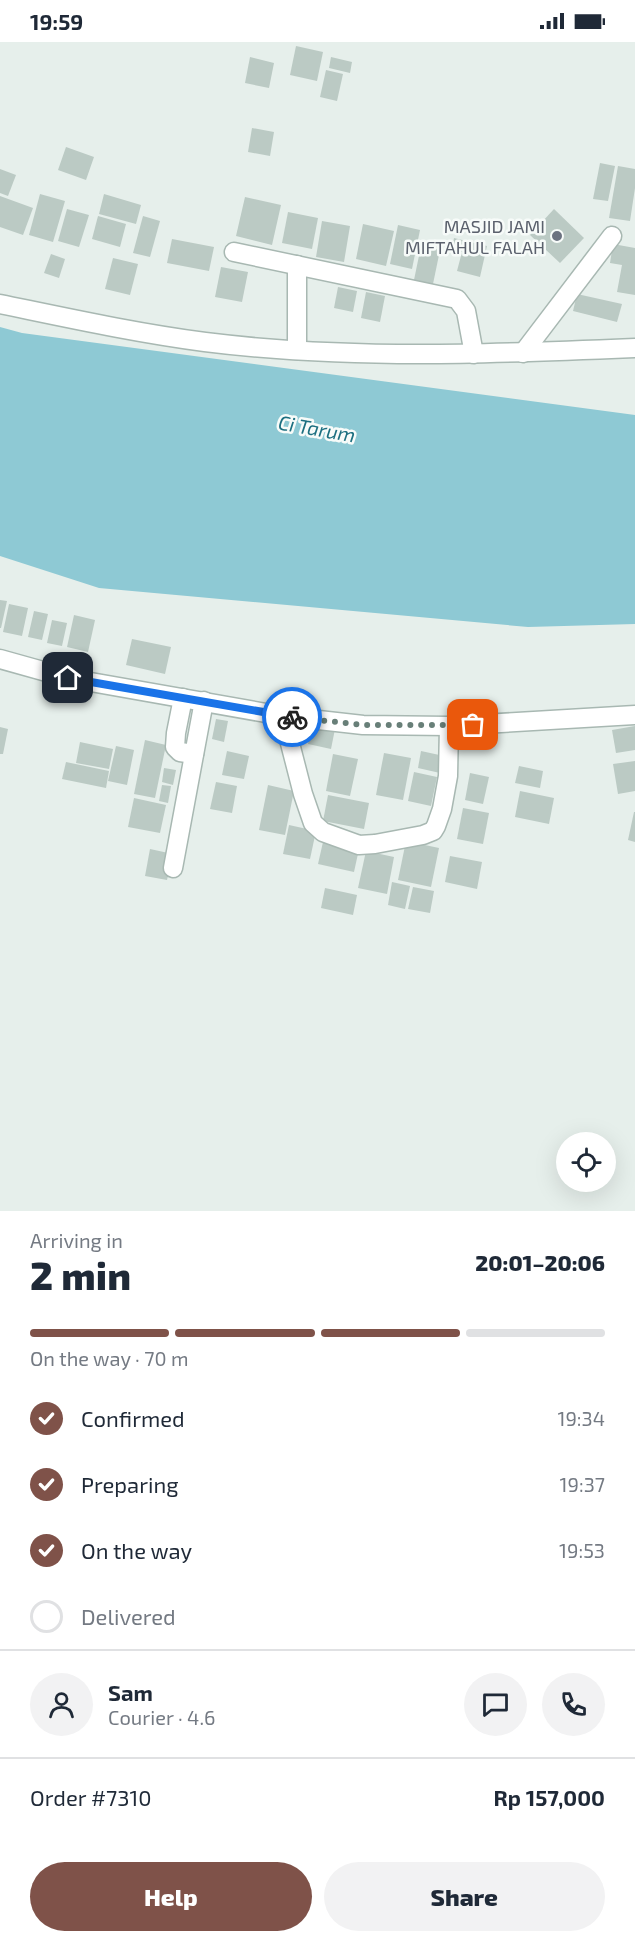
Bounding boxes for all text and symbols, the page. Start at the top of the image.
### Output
text: 19:59 [30,8,83,34]
place label: MASJID JAMI MIFTAHUL FALAH [405,215,545,258]
marker: MASJID JAMI MIFTAHUL FALAH [550,229,564,243]
water label: Ci Tarum [277,409,357,447]
pin [42,652,93,703]
icon: home [51,661,84,694]
courier [262,687,322,747]
pin [447,699,498,750]
icon: bike [276,701,309,734]
icon: bag [456,708,489,741]
map controls [556,1132,616,1192]
button: locate [556,1132,616,1192]
text: Arriving in [30,1228,123,1252]
text: 20:01–20:06 [475,1249,605,1275]
text: 2 min [30,1251,131,1298]
text: On the way · 70 m [30,1346,189,1370]
icon: check [30,1402,63,1435]
text: Confirmed [81,1405,185,1431]
text: 19:34 [557,1406,605,1430]
icon: check [30,1468,63,1501]
text: Preparing [81,1471,179,1497]
text: 19:37 [560,1472,605,1496]
icon: check [30,1534,63,1567]
text: On the way [81,1537,192,1563]
text: 19:53 [559,1538,605,1562]
text: Delivered [81,1603,176,1629]
button: person [30,1673,93,1736]
button: chat [464,1673,527,1736]
button: phone [542,1673,605,1736]
text: Sam [108,1679,153,1705]
text: Courier · 4.6 [108,1705,215,1729]
text: Order #7310 [30,1784,152,1810]
text: Rp 157,000 [493,1784,605,1810]
button: Help [30,1862,312,1931]
button: Share [324,1862,605,1931]

